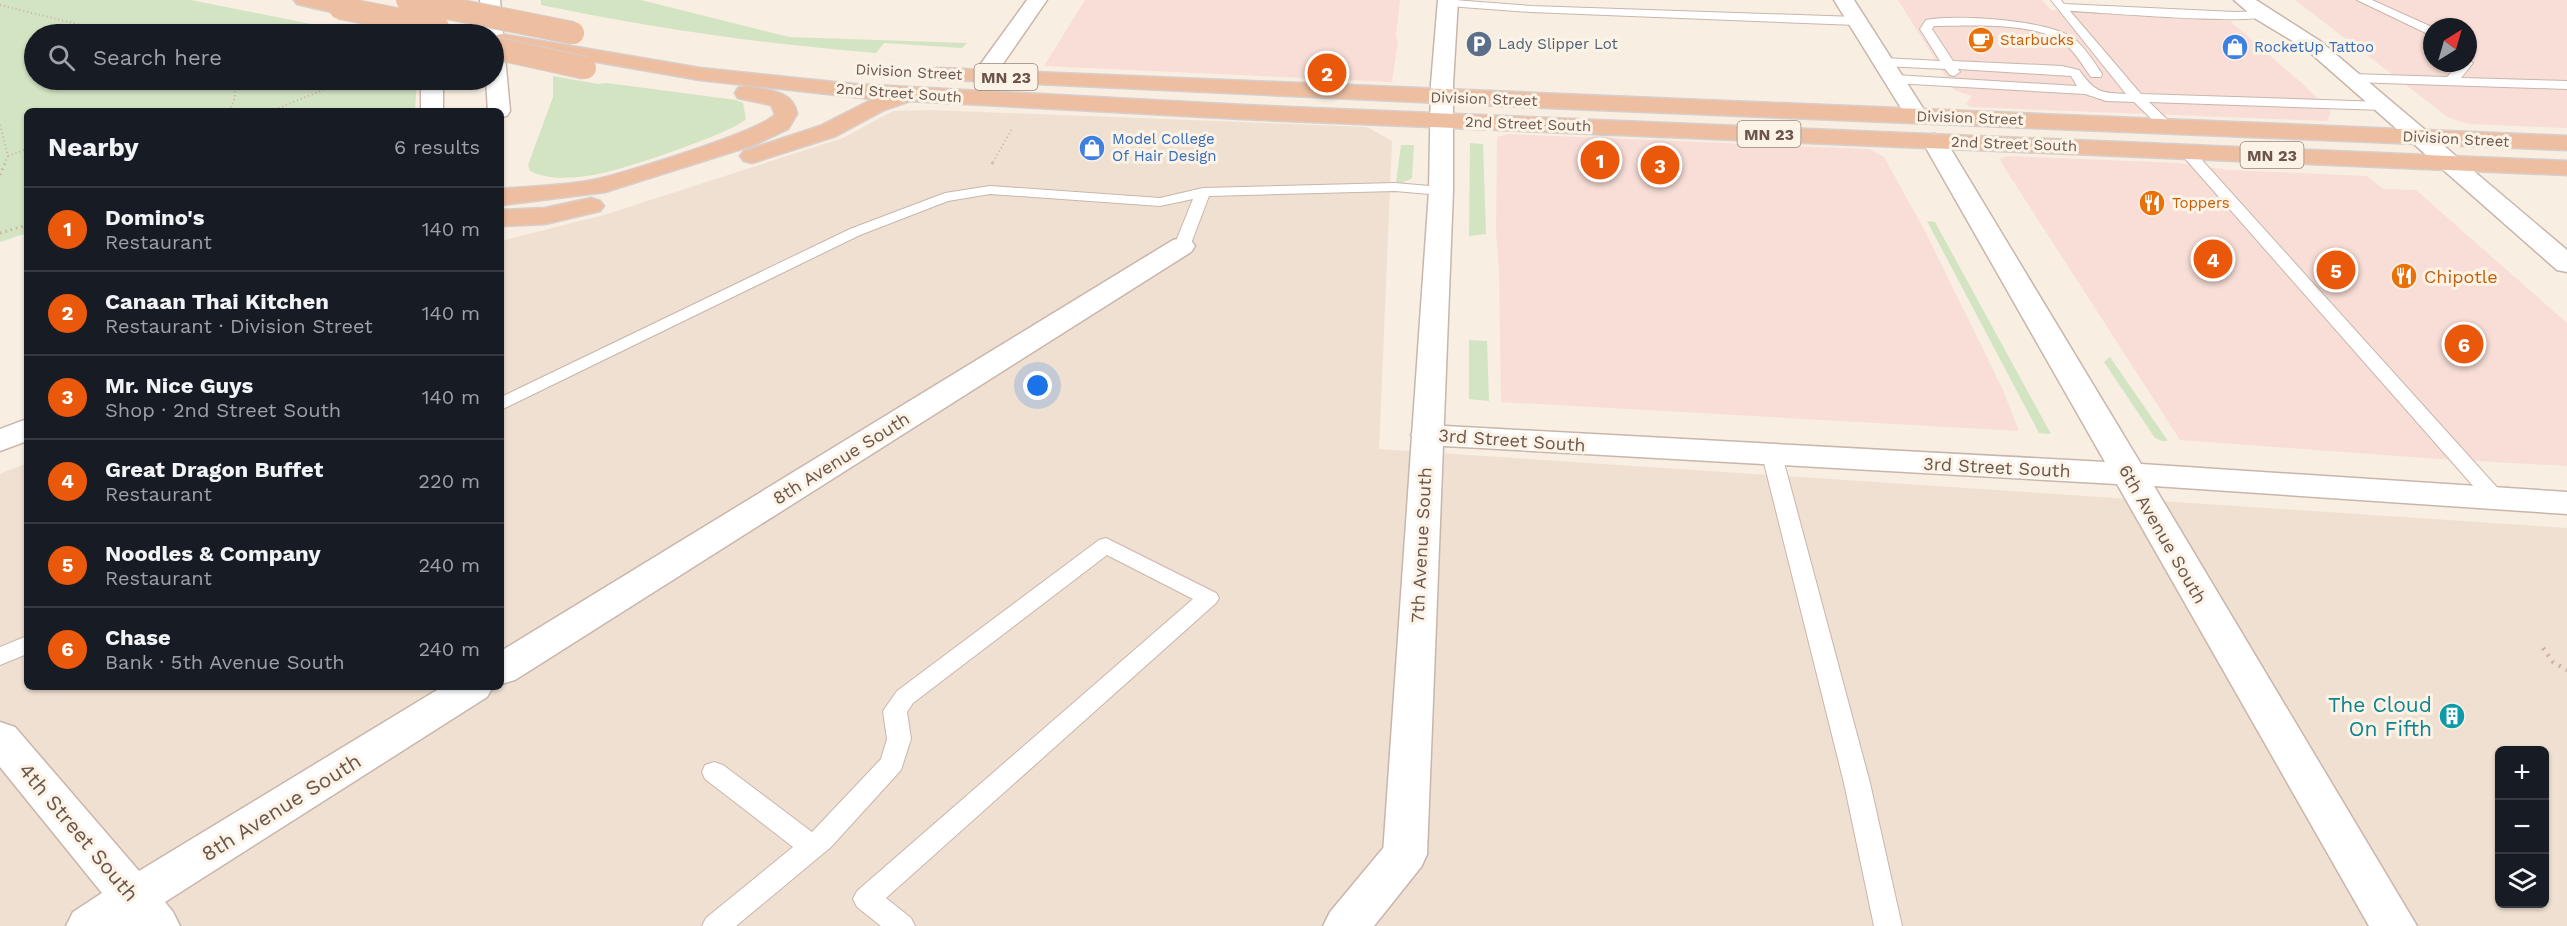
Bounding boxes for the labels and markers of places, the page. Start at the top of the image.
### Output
cafe icon: Starbucks [1966,25,1996,55]
parking icon: Lady Slipper Lot [1464,29,1494,59]
place label: Starbucks [2000,31,2074,49]
shop icon: RocketUp Tattoo [2220,32,2250,62]
place label: Lady Slipper Lot [1498,35,1619,53]
place label: RocketUp Tattoo [2254,38,2374,56]
pin: 2 [1308,50,1346,96]
place label: Model College Of Hair Design [1112,130,1217,165]
shop icon: Model College Of Hair Design [1077,133,1107,163]
pin: 1 [1580,138,1620,182]
pin: 3 [1640,142,1680,188]
restaurant icon: Toppers [2137,188,2167,218]
place label: Toppers [2172,194,2230,212]
pin: 4 [2194,236,2232,282]
pin: 5 [2316,248,2356,292]
restaurant icon: Chipotle [2389,261,2419,291]
place label: Chipotle [2424,266,2498,287]
pin: 6 [2444,322,2484,366]
place label: The Cloud On Fifth [2328,692,2432,741]
building icon: The Cloud On Fifth [2437,701,2467,731]

